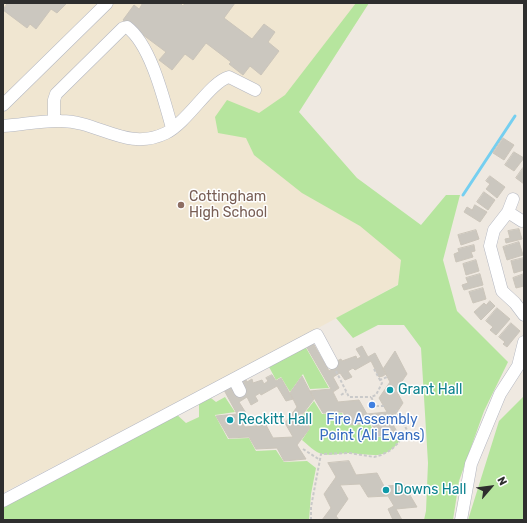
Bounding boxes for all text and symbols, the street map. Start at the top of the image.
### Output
place label: Cottingham High School [189,189,267,222]
marker: Cottingham High School [176,200,186,210]
place label: Grant Hall [398,382,462,398]
marker: Grant Hall [385,385,395,395]
marker: Fire Assembly Point (Ali Evans) [367,400,377,410]
place label: Reckitt Hall [238,412,312,428]
place label: Fire Assembly Point (Ali Evans) [320,412,424,444]
marker: Reckitt Hall [225,415,235,425]
north arrow [471,467,511,507]
text: N [494,475,510,488]
place label: Downs Hall [394,482,466,498]
marker: Downs Hall [381,485,391,495]

